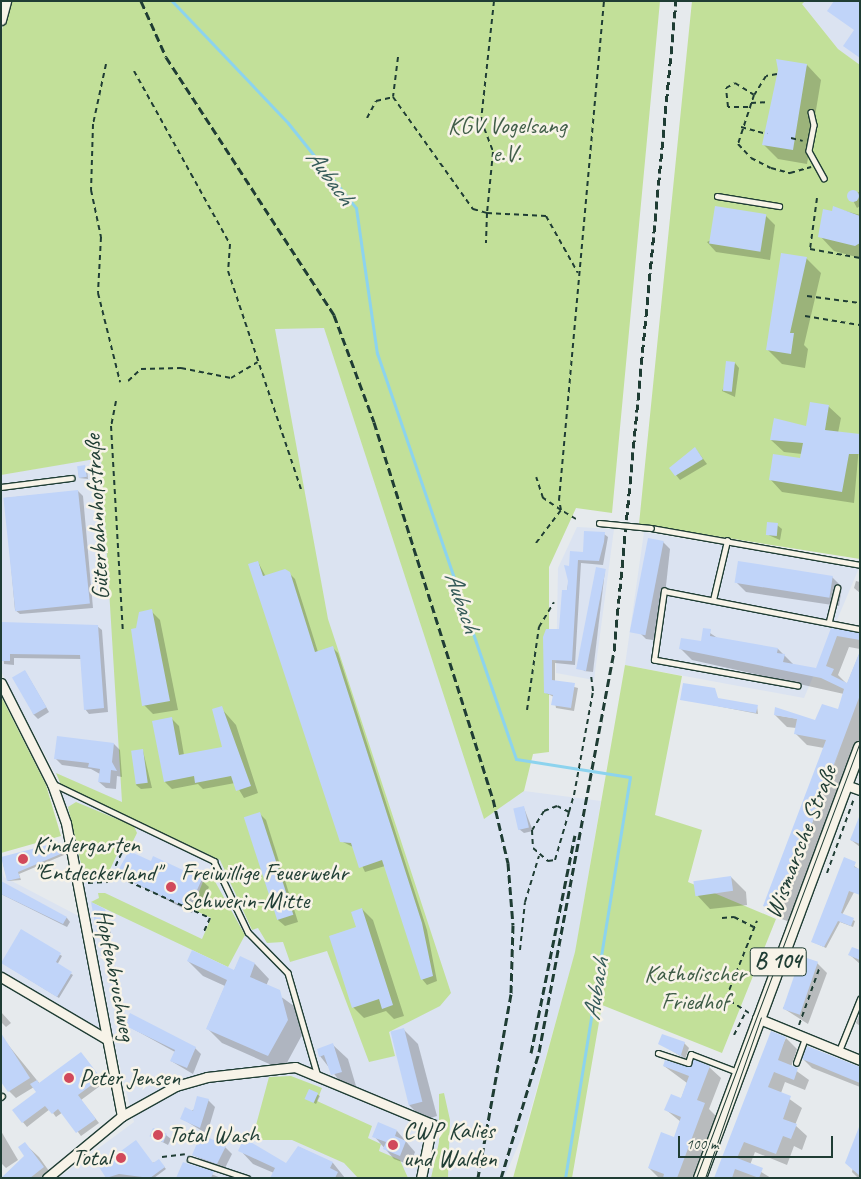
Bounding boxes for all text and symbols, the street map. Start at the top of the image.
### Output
park label: KGV Vogelsang e.V. [448,112,566,168]
water label: Aubach [299,143,361,211]
street label: Güterbahnhofstraße [78,433,116,601]
water label: Aubach [438,568,486,636]
street label: Wismarsche Straße [759,762,843,922]
place label: Kindergarten "Entdeckerland" [33,831,161,887]
marker: Kindergarten "Entdeckerland" [17,853,29,865]
place label: Freiwillige Feuerwehr Schwerin-Mitte [181,859,348,915]
marker: Freiwillige Feuerwehr Schwerin-Mitte [165,881,177,893]
street label: Hopfenbruchweg [88,907,142,1043]
road number: B 104 [749,942,807,982]
water label: Aubach [576,956,616,1022]
park label: Katholischer Friedhof [644,960,746,1016]
place label: Peter Jensen [79,1064,180,1092]
marker: Peter Jensen [63,1072,75,1084]
place label: CWP Kalies und Walden [403,1117,498,1173]
place label: Total Wash [168,1121,260,1149]
scale bar [681,1126,836,1158]
marker: Total Wash [152,1129,164,1141]
text: 100 m [686,1135,718,1154]
marker: CWP Kalies und Walden [387,1139,399,1151]
place label: Total [72,1144,111,1172]
marker: Total [115,1152,127,1164]

